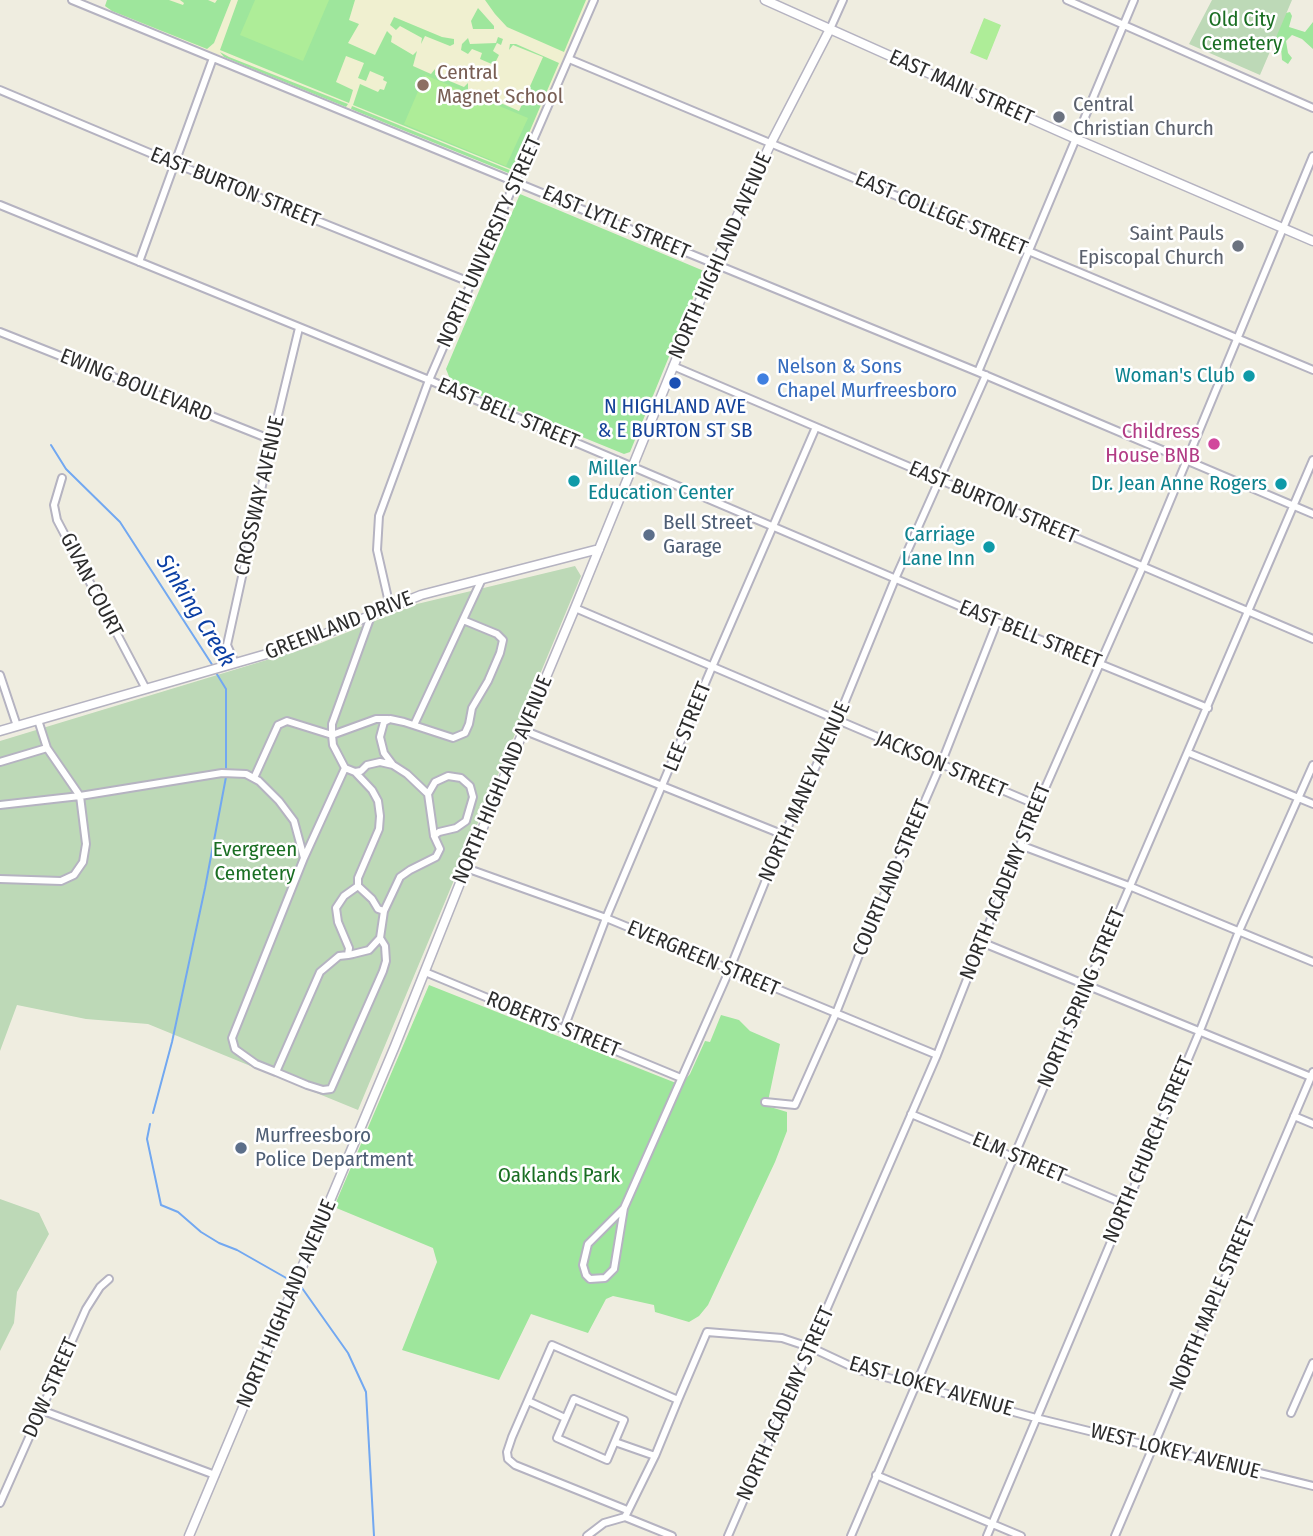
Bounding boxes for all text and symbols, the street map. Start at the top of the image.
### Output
park label: Old City Cemetery [1202,7,1282,57]
street label: EAST MAIN STREET [885,45,1037,131]
place label: Central Magnet School [437,60,563,110]
marker: Central Magnet School [415,77,431,93]
place label: Central Christian Church [1073,92,1214,142]
marker: Central Christian Church [1051,109,1067,125]
street label: NORTH UNIVERSITY STREET [432,133,548,351]
street label: EAST BURTON STREET [146,142,324,234]
street label: NORTH HIGHLAND AVENUE [664,149,778,363]
street label: EAST COLLEGE STREET [851,166,1031,262]
street label: EAST LYTLE STREET [538,181,694,265]
place label: Saint Pauls Episcopal Church [1078,221,1224,271]
marker: Saint Pauls Episcopal Church [1230,238,1246,254]
street label: EWING BOULEVARD [56,344,216,428]
place label: Nelson & Sons Chapel Murfreesboro [777,354,957,404]
place label: Woman's Club [1115,363,1235,389]
marker: Woman's Club [1241,368,1257,384]
marker: Nelson & Sons Chapel Murfreesboro [755,371,771,387]
street label: EAST BELL STREET [434,373,582,455]
marker: N HIGHLAND AVE & E BURTON ST SB [667,375,683,391]
place label: N HIGHLAND AVE & E BURTON ST SB [598,394,752,444]
street label: CROSSWAY AVENUE [229,414,291,578]
place label: Childress House BNB [1105,419,1200,469]
marker: Childress House BNB [1206,436,1222,452]
place label: Miller Education Center [588,456,734,506]
street label: EAST BURTON STREET [905,456,1081,550]
place label: Dr. Jean Anne Rogers [1091,471,1267,497]
marker: Miller Education Center [566,473,582,489]
marker: Dr. Jean Anne Rogers [1273,476,1289,492]
place label: Bell Street Garage [663,510,753,560]
place label: Carriage Lane Inn [902,522,975,572]
marker: Bell Street Garage [641,527,657,543]
street label: GIVAN COURT [54,529,128,641]
marker: Carriage Lane Inn [981,539,997,555]
water label: Sinking Creek [150,550,240,672]
street label: GREENLAND DRIVE [262,586,416,666]
street label: EAST BELL STREET [955,595,1105,675]
street label: NORTH HIGHLAND AVENUE [448,672,558,888]
street label: LEE STREET [659,678,717,776]
street label: NORTH MANEY AVENUE [754,698,856,886]
street label: JACKSON STREET [872,726,1010,804]
street label: NORTH ACADEMY STREET [955,780,1057,984]
street label: COURTLAND STREET [848,796,936,960]
park label: Evergreen Cemetery [213,837,297,887]
street label: NORTH SPRING STREET [1033,904,1131,1092]
street label: EVERGREEN STREET [623,916,783,1002]
street label: ROBERTS STREET [482,987,624,1063]
street label: NORTH CHURCH STREET [1098,1053,1200,1247]
place label: Murfreesboro Police Department [255,1123,414,1173]
street label: ELM STREET [968,1127,1070,1189]
marker: Murfreesboro Police Department [233,1140,249,1156]
park label: Oaklands Park [498,1163,620,1189]
street label: NORTH HIGHLAND AVENUE [232,1196,342,1412]
street label: NORTH MAPLE STREET [1165,1214,1261,1394]
street label: NORTH ACADEMY STREET [732,1303,840,1505]
street label: DOW STREET [18,1334,84,1442]
street label: EAST LOKEY AVENUE [846,1352,1016,1422]
street label: WEST LOKEY AVENUE [1088,1419,1262,1485]

